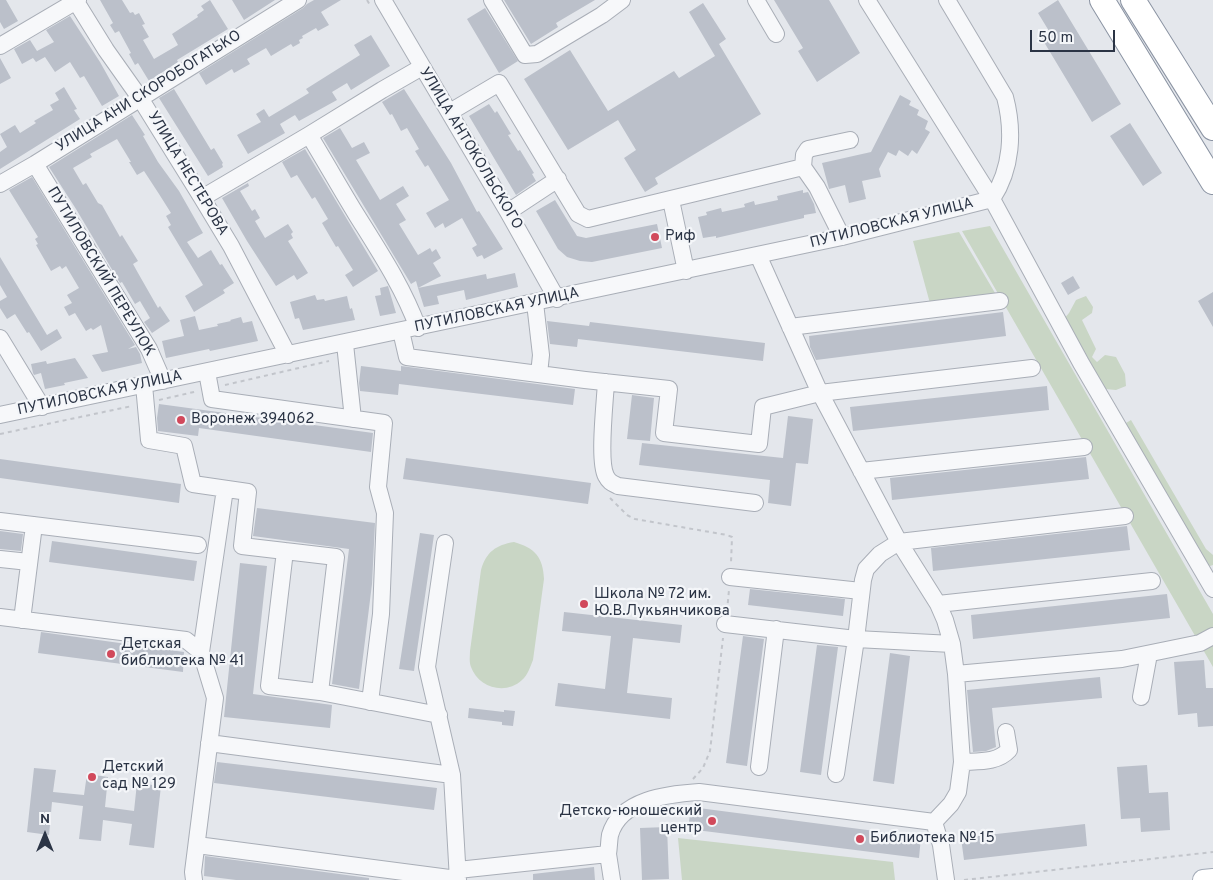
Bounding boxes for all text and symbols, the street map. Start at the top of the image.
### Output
scale bar [1033,20,1118,52]
street label: УЛИЦА АНИ СКОРОБОГАТЬКО [53,27,245,157]
text: 50 m [1038,29,1073,48]
street label: УЛИЦА АНТОКОЛЬСКОГО [414,65,526,233]
street label: УЛИЦА НЕСТЕРОВА [143,109,231,239]
street label: ПУТИЛОВСКИЙ ПЕРЕУЛОК [42,184,158,360]
street label: ПУТИЛОВСКАЯ УЛИЦА [808,195,976,253]
place label: Риф [665,228,696,246]
marker: Риф [649,231,661,243]
street label: ПУТИЛОВСКАЯ УЛИЦА [413,285,581,337]
street label: ПУТИЛОВСКАЯ УЛИЦА [16,368,184,420]
place label: Воронеж 394062 [191,411,314,429]
marker: Воронеж 394062 [175,414,187,426]
place label: Школа № 72 им. Ю.В.Лукьянчикова [594,586,730,621]
marker: Школа № 72 им. Ю.В.Лукьянчикова [578,598,590,610]
place label: Детская библиотека № 41 [121,636,244,671]
marker: Детская библиотека № 41 [105,648,117,660]
place label: Детский сад № 129 [102,759,176,794]
marker: Детский сад № 129 [86,771,98,783]
place label: Детско-юношеский центр [559,803,702,838]
north arrow [20,810,70,860]
text: N [40,811,50,828]
marker: Детско-юношеский центр [706,815,718,827]
place label: Библиотека № 15 [870,830,995,848]
marker: Библиотека № 15 [854,833,866,845]

